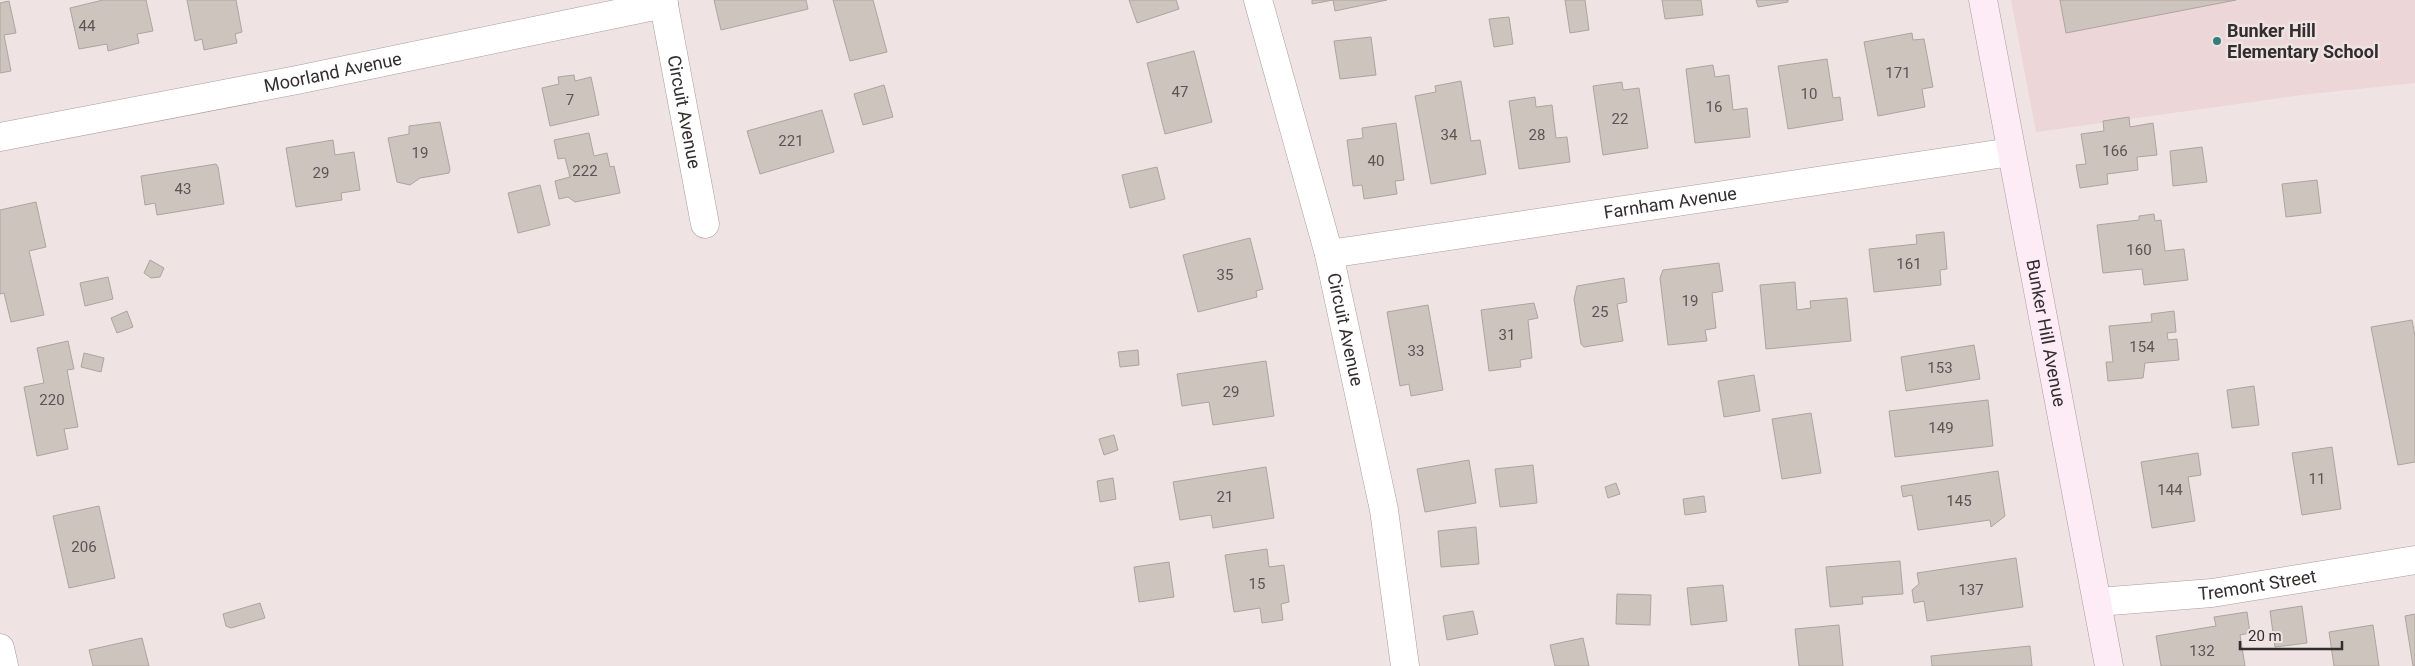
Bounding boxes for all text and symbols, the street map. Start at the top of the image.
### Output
house number: 44 [79,17,96,35]
place label: Bunker Hill Elementary School [2227,20,2379,62]
marker: Bunker Hill Elementary School [2211,35,2223,47]
street label: Moorland Avenue [262,48,403,96]
street label: Circuit Avenue [664,53,705,170]
house number: 171 [1885,64,1911,82]
house number: 47 [1172,83,1188,101]
house number: 10 [1801,85,1817,103]
house number: 7 [566,91,574,109]
house number: 16 [1706,98,1722,116]
house number: 22 [1612,110,1628,128]
house number: 34 [1441,126,1458,144]
house number: 28 [1529,126,1545,144]
house number: 221 [778,132,804,150]
house number: 166 [2102,142,2128,160]
house number: 19 [412,144,428,162]
house number: 40 [1368,152,1384,170]
house number: 222 [572,162,598,180]
house number: 29 [313,164,329,182]
house number: 43 [175,180,191,198]
street label: Farnham Avenue [1602,182,1738,223]
house number: 160 [2126,241,2152,259]
house number: 161 [1896,255,1922,273]
street label: Bunker Hill Avenue [2022,258,2071,408]
house number: 35 [1217,266,1233,284]
street label: Circuit Avenue [1323,271,1368,388]
house number: 19 [1682,292,1698,310]
house number: 25 [1592,303,1608,321]
house number: 31 [1499,326,1515,344]
house number: 154 [2129,338,2155,356]
house number: 33 [1408,342,1424,360]
house number: 153 [1927,359,1953,377]
house number: 29 [1223,383,1239,401]
house number: 220 [39,391,65,409]
house number: 149 [1928,419,1954,437]
house number: 11 [2309,470,2325,488]
house number: 144 [2157,481,2183,499]
house number: 21 [1217,488,1233,506]
house number: 145 [1946,492,1972,510]
house number: 206 [71,538,97,556]
street label: Tremont Street [2197,565,2318,604]
house number: 15 [1249,575,1265,593]
house number: 137 [1958,581,1984,599]
scale bar [2240,618,2342,650]
text: 20 m [2248,627,2282,645]
house number: 132 [2189,642,2215,660]

